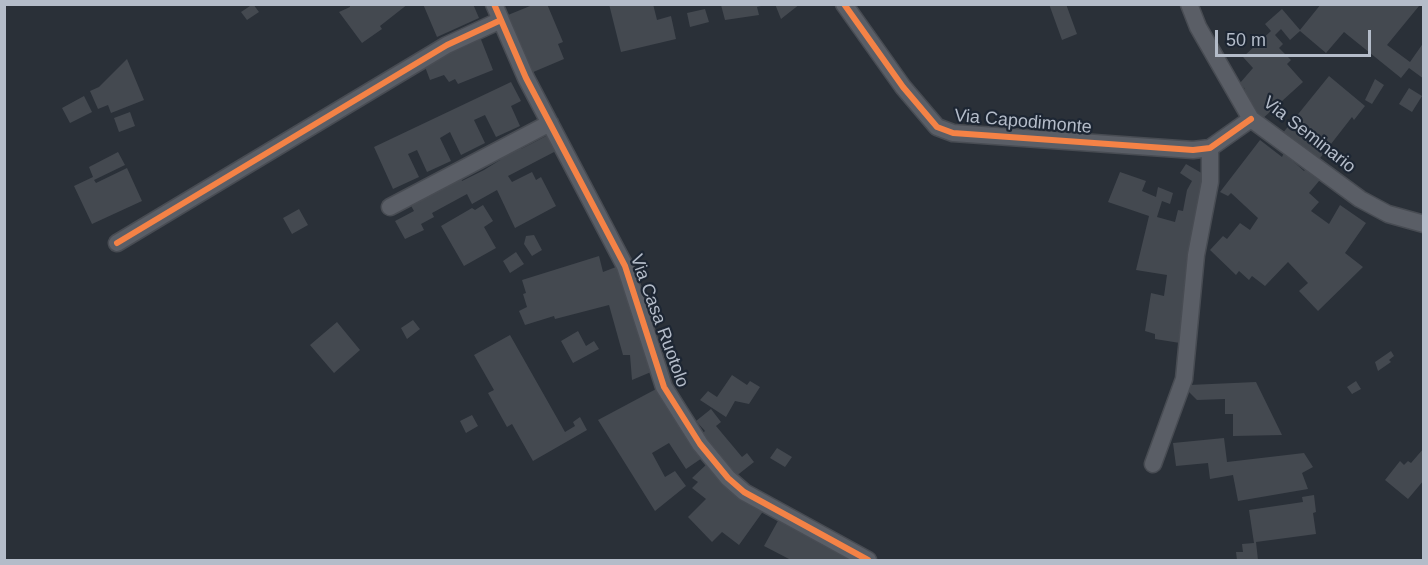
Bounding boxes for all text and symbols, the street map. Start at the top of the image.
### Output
scale bar [1218,18,1374,56]
text: 50 m [1226,30,1266,50]
street label: Via Seminario [1258,92,1360,178]
street label: Via Capodimonte [953,105,1093,139]
street label: Via Casa Ruotolo [625,252,693,390]

